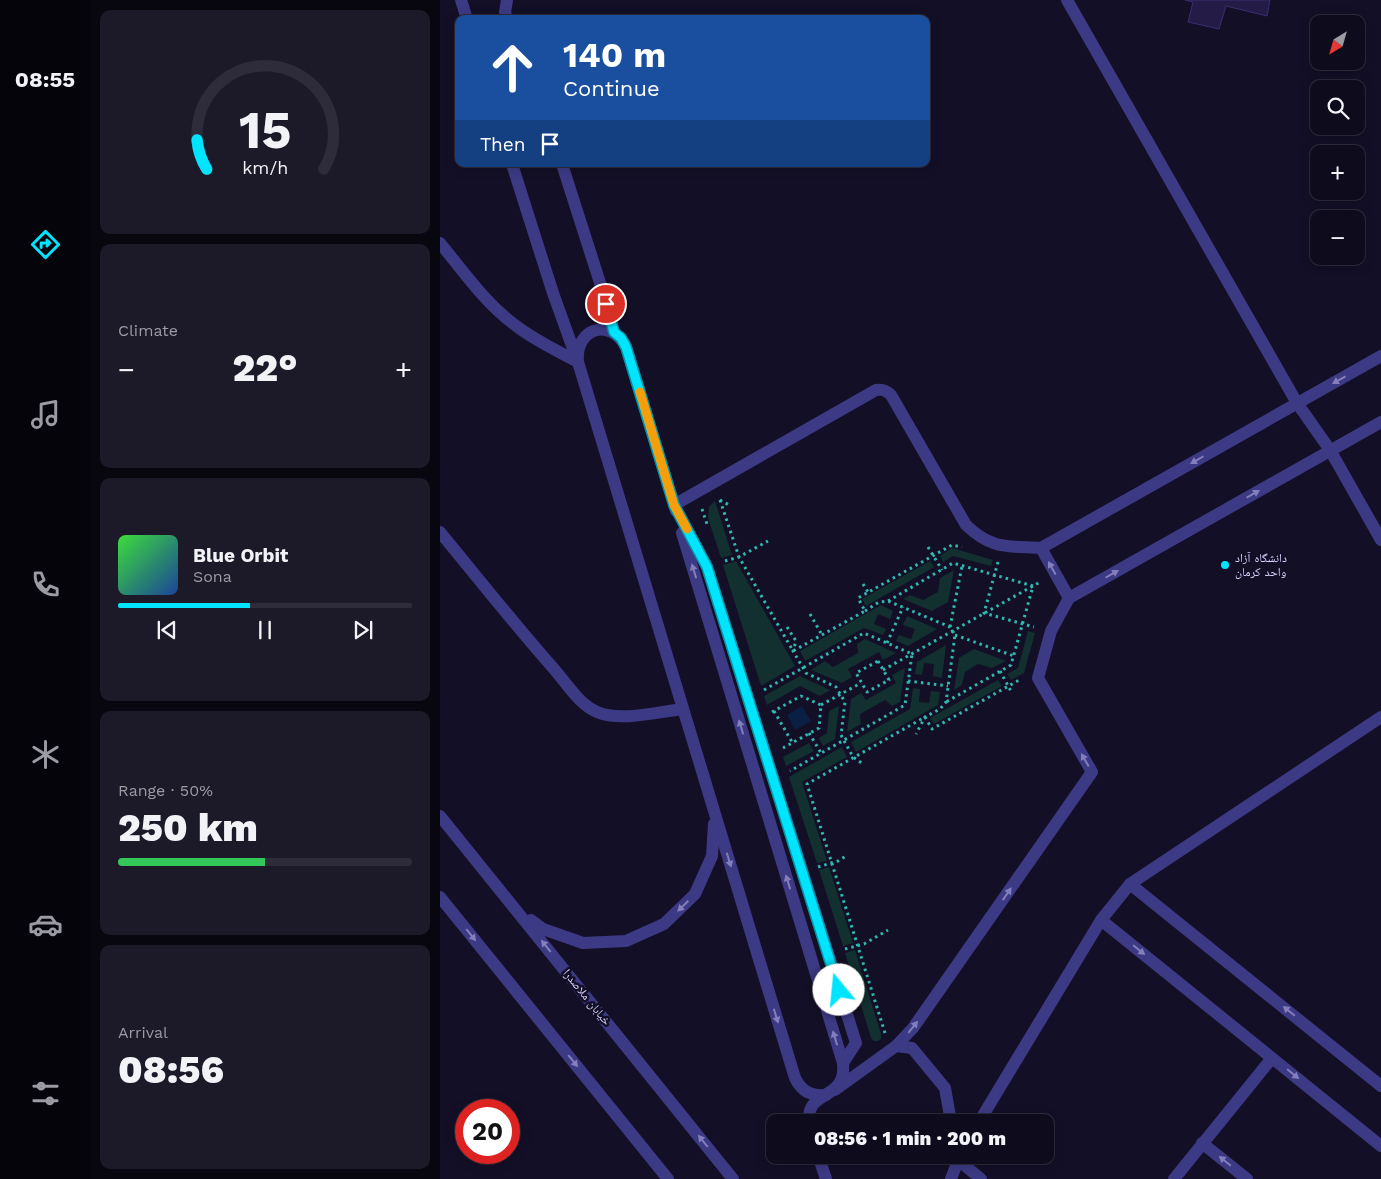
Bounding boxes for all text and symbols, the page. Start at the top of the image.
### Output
north arrow [1310,15,1365,70]
map controls [1310,15,1365,265]
text: 140 m [563,34,666,76]
icon: ahead [480,35,545,100]
text: 08:55 [15,67,75,92]
text: Continue [563,76,660,101]
button: search [1310,80,1365,135]
text: 15 [239,100,291,161]
icon: arrive [536,130,564,158]
text: Then [480,133,526,156]
button: + [1310,145,1365,200]
text: km/h [242,157,288,178]
button: − [1310,210,1365,265]
icon: directions [28,227,63,262]
pin [585,283,627,325]
icon: arrive [592,290,620,318]
text: Climate [118,321,178,340]
text: 22° [233,346,297,390]
text: − [118,353,135,386]
text: + [395,353,412,386]
one-way arrow [1332,375,1345,384]
icon: music [28,397,63,432]
one-way arrow [1191,455,1204,464]
one-way arrow [1246,490,1260,498]
text: Blue Orbit [193,544,288,567]
place label: دانشگاه آزاد واحد کرمان [1235,551,1287,579]
marker: دانشگاه آزاد واحد کرمان [1219,559,1231,571]
one-way arrow [1048,562,1057,575]
one-way arrow [689,563,697,578]
icon: phone [28,567,63,602]
text: Sona [193,567,232,586]
one-way arrow [1104,570,1119,578]
icon: previous [153,616,181,644]
icon: pause [251,616,279,644]
icon: next [349,616,377,644]
one-way arrow [736,719,744,734]
icon: climate [28,737,63,772]
one-way arrow [1081,753,1089,768]
text: Range · 50% [118,781,213,800]
text: 250 km [118,806,258,850]
one-way arrow [726,853,733,868]
one-way arrow [784,874,792,889]
one-way arrow [1002,887,1012,901]
one-way arrow [677,900,689,912]
icon: car [28,907,63,942]
one-way arrow [465,928,476,941]
one-way arrow [540,940,551,953]
one-way arrow [1132,945,1145,956]
position arrow [812,963,864,1015]
street label: خیابان ملاصدرا [560,966,614,1028]
one-way arrow [1282,1006,1295,1017]
one-way arrow [772,1008,780,1023]
one-way arrow [908,1020,918,1033]
text: Arrival [118,1023,168,1042]
one-way arrow [831,1030,839,1045]
text: 08:56 [118,1048,224,1092]
one-way arrow [567,1054,578,1067]
one-way arrow [1286,1069,1299,1080]
icon: filters [28,1076,63,1111]
speed limit sign: 20 [455,1099,520,1164]
text: 08:56 · 1 min · 200 m [814,1127,1006,1150]
one-way arrow [697,1135,708,1148]
one-way arrow [1219,1156,1232,1167]

